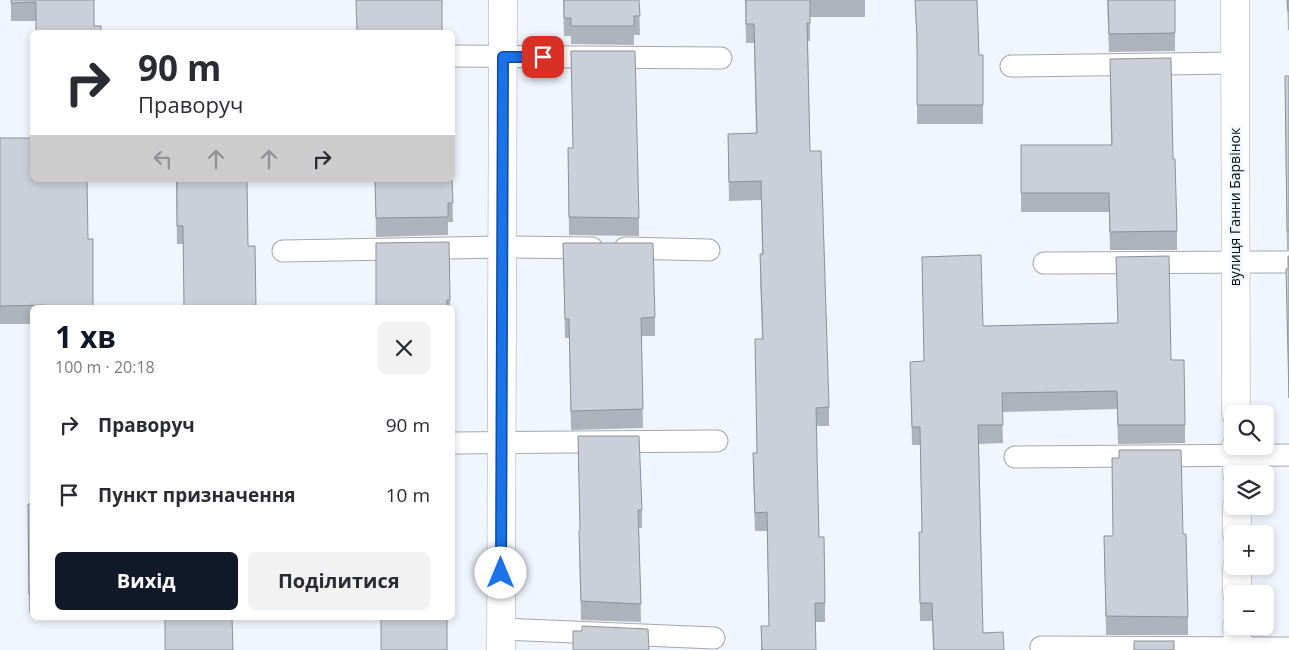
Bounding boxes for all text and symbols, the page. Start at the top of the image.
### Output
pin [522,36,564,78]
icon: arrive [529,43,557,71]
text: 90 m [138,44,221,91]
icon: right [55,50,120,115]
text: Праворуч [138,89,243,119]
street label: вулиця Ганни Барвінок [1225,127,1244,286]
icon: left [149,145,177,173]
icon: ahead [202,145,230,173]
icon: ahead [255,145,283,173]
icon: right [308,145,336,173]
text: 1 хв [55,316,116,357]
button: close [378,322,430,374]
text: 100 m · 20:18 [55,356,155,378]
map controls [1224,405,1274,635]
button: search [1224,405,1274,455]
icon: right [55,411,83,439]
text: Праворуч [98,412,195,438]
text: 90 m [386,412,430,438]
button: layers [1224,465,1274,515]
icon: arrive [55,481,83,509]
text: Пункт призначення [98,482,296,508]
text: 10 m [386,482,430,508]
button: + [1224,525,1274,575]
position arrow [474,546,526,598]
button: Вихід [55,552,238,610]
button: Поділитися [248,552,430,610]
button: − [1224,585,1274,635]

